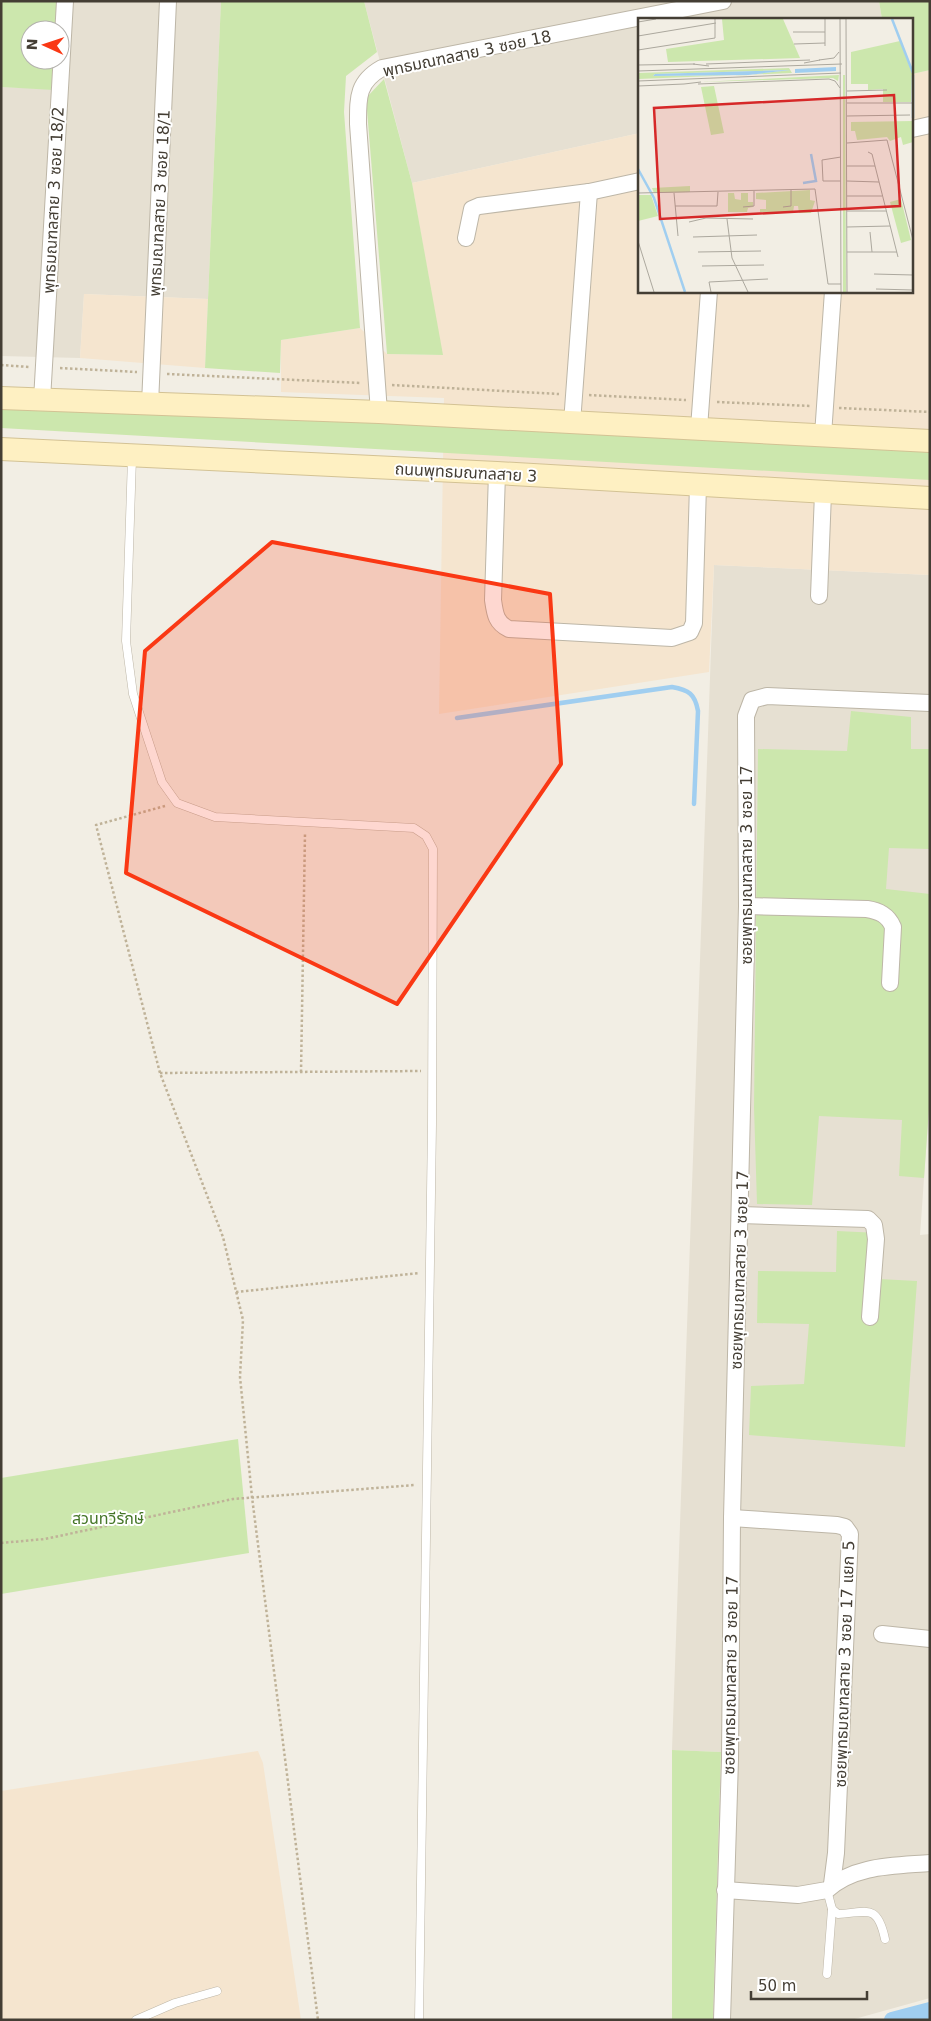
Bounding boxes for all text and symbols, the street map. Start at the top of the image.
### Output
inset map [638,18,914,292]
north arrow [20,20,70,70]
street label: พุทธมณฑลสาย 3 ซอย 18 [381,26,553,81]
text: N [24,38,40,51]
street label: พุทธมณฑลสาย 3 ซอย 18/2 [39,106,68,294]
street label: พุทธมณฑลสาย 3 ซอย 18/1 [145,109,174,297]
street label: ถนนพุทธมณฑลสาย 3 [394,459,538,486]
street label: ซอยพุทธมณฑลสาย 3 ซอย 17 [737,765,756,965]
street label: ซอยพุทธมณฑลสาย 3 ซอย 17 [727,1170,752,1370]
park label: สวนทวีรักษ์ [72,1509,144,1528]
street label: ซอยพุทธมณฑลสาย 3 ซอย 17 แยก 5 [831,1540,858,1788]
street label: ซอยพุทธมณฑลสาย 3 ซอย 17 [719,1575,742,1775]
scale bar [751,1968,867,2000]
text: 50 m [758,1977,796,1995]

